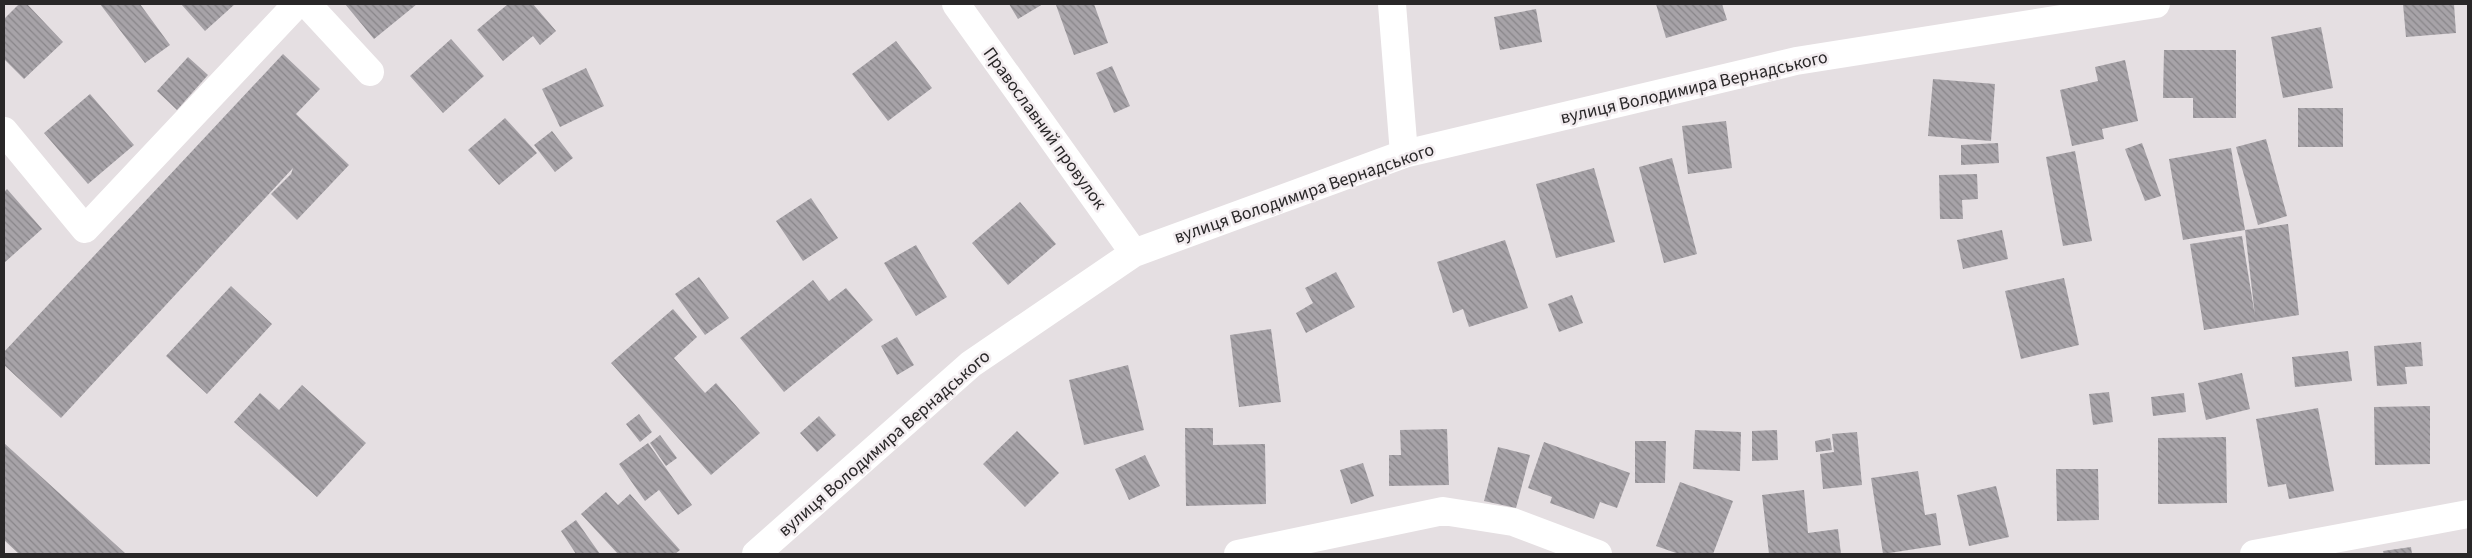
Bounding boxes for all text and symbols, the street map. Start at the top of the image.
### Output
street label: Православний провулок [977,42,1112,215]
street label: вулиця Володимира Вернадського [1558,45,1830,130]
street label: вулиця Володимира Вернадського [1171,137,1438,250]
street label: вулиця Володимира Вернадського [773,344,996,543]

